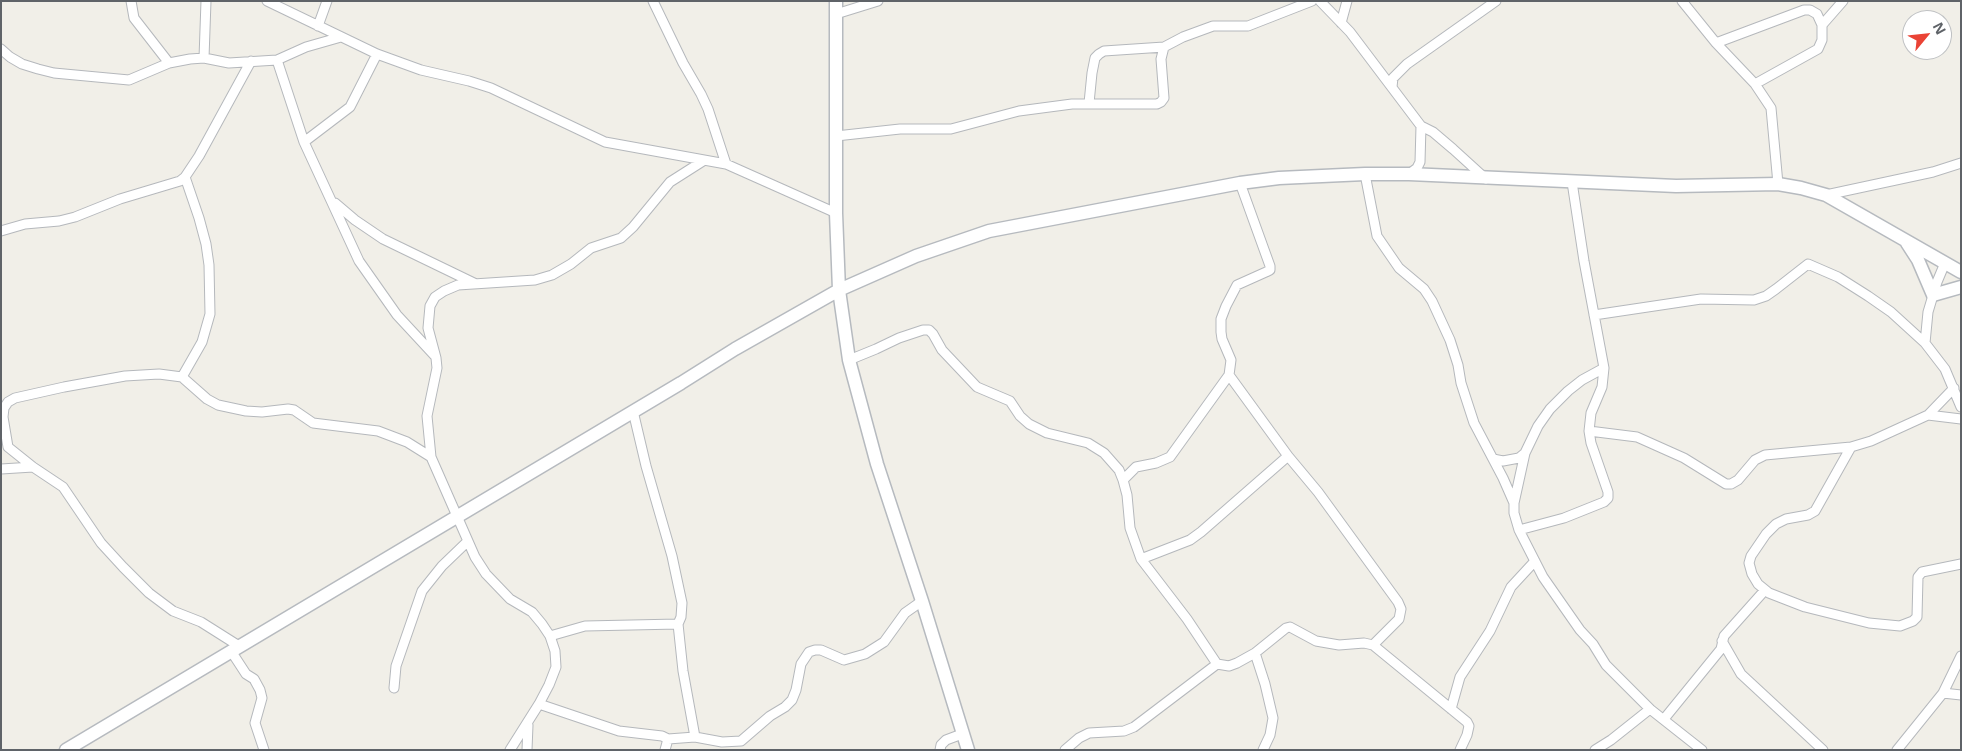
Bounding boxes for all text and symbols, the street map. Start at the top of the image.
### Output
north arrow [1902,10,1952,60]
text: N [1929,19,1951,38]

